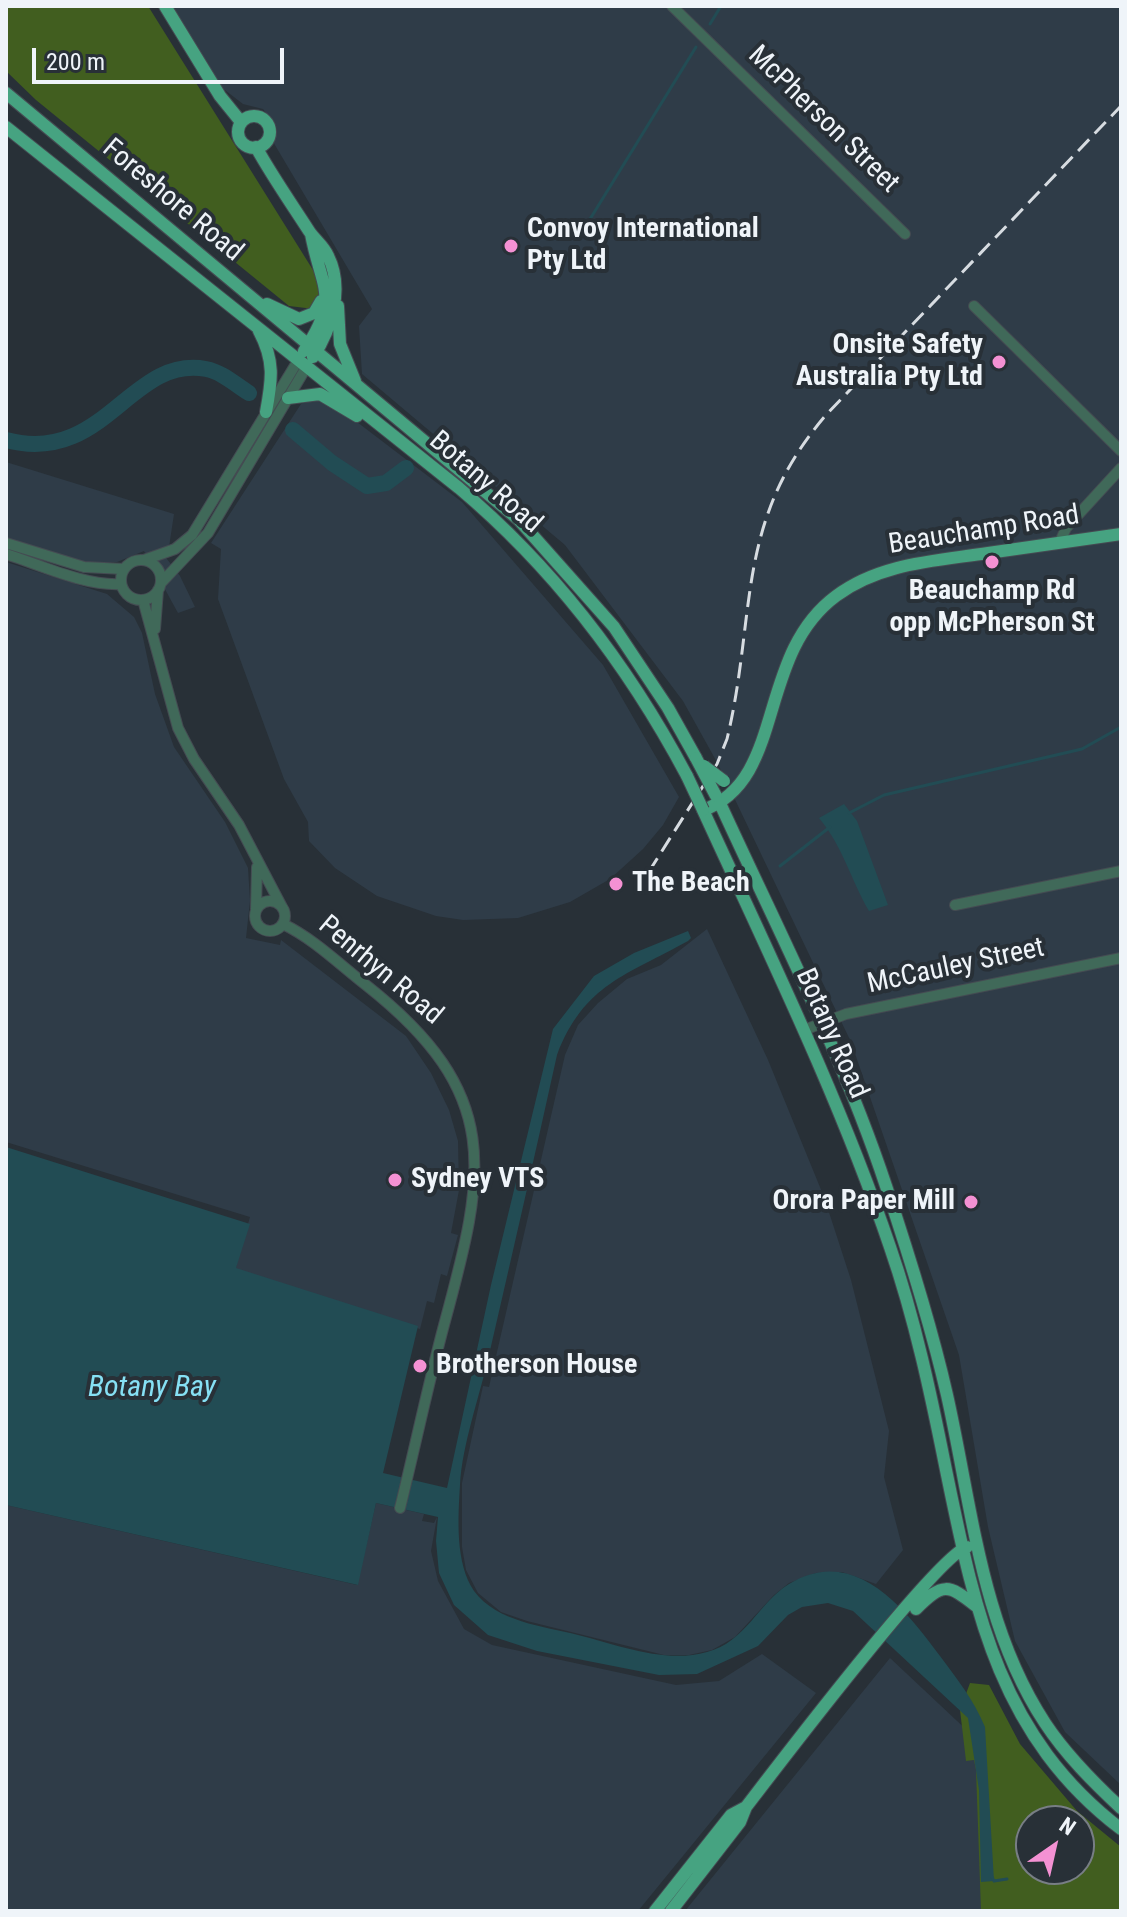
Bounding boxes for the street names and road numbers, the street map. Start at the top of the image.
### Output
street label: McPherson Street [740,39,906,201]
street label: Foreshore Road [95,133,249,269]
street label: Botany Road [422,425,548,541]
street label: Beauchamp Road [886,499,1082,563]
street label: Penrhyn Road [311,909,449,1033]
street label: McCauley Street [864,932,1048,1002]
street label: Botany Road [787,964,875,1104]

